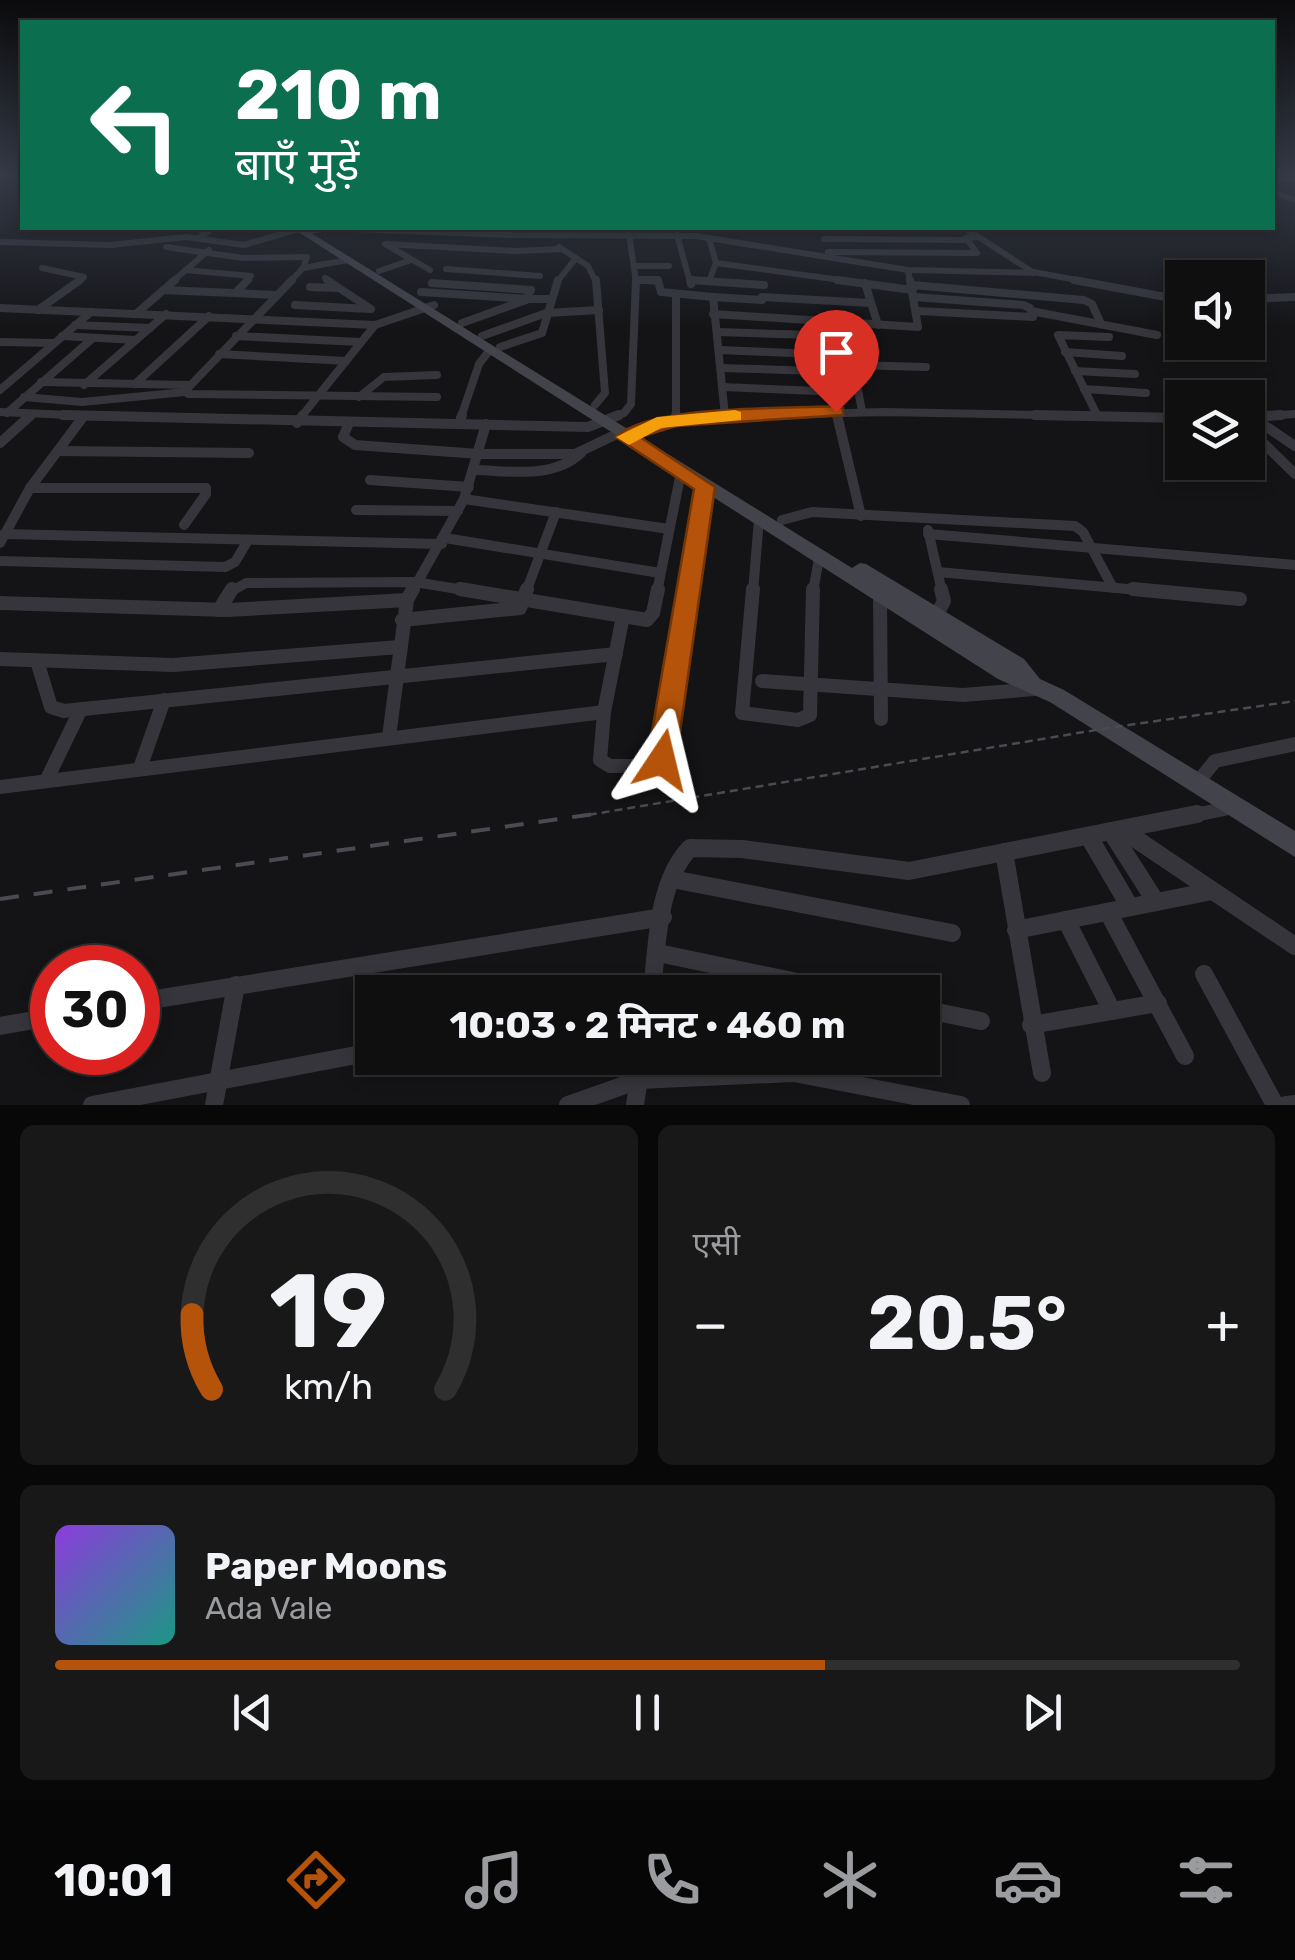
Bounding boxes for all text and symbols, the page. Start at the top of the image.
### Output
text: 210 m [235,54,442,137]
icon: left [70,60,200,190]
text: बाएँ मुड़ें [235,138,359,191]
map controls [1165,260,1265,480]
button: sound [1165,260,1265,360]
pin [794,310,879,413]
icon: arrive [809,325,864,380]
button: layers [1165,380,1265,480]
position arrow [610,708,714,812]
speed limit sign: 30 [30,945,160,1075]
text: 10:03 · 2 मिनट · 460 m [449,1002,846,1048]
text: एसी [693,1225,740,1263]
text: 19 [270,1250,388,1373]
text: 20.5° [867,1279,1067,1368]
text: − [693,1292,728,1357]
text: + [1206,1292,1240,1357]
text: km/h [284,1366,373,1408]
text: Paper Moons [205,1543,447,1589]
text: Ada Vale [205,1589,332,1627]
icon: previous [225,1685,280,1740]
icon: pause [620,1685,675,1740]
icon: next [1015,1685,1070,1740]
icon: directions [281,1845,351,1915]
icon: music [459,1845,529,1915]
icon: phone [637,1845,707,1915]
icon: climate [815,1845,885,1915]
icon: car [993,1845,1063,1915]
icon: filters [1171,1845,1241,1915]
text: 10:01 [54,1854,173,1907]

